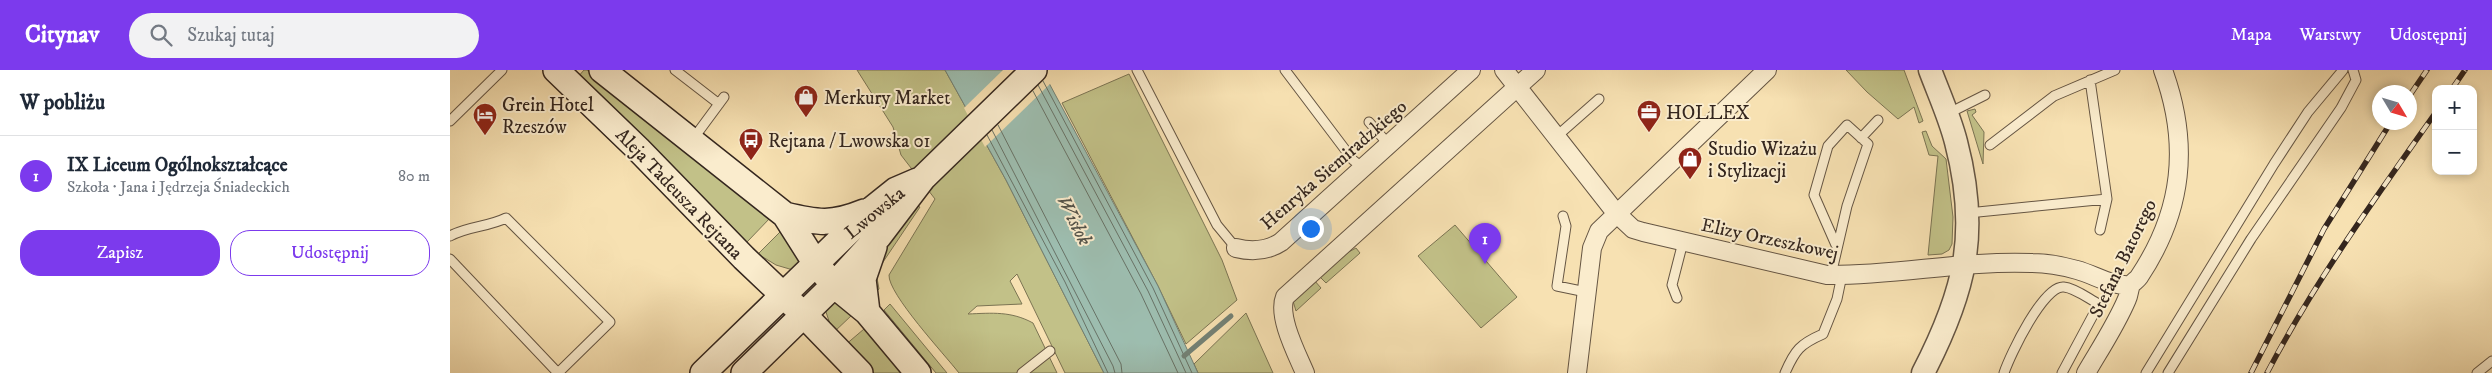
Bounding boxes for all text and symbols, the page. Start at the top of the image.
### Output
search box [129,13,479,58]
text: Citynav [25,20,99,50]
icon: search [147,21,175,49]
text: Szukaj tutaj [187,24,275,47]
text: Mapa [2231,24,2272,46]
text: Warstwy [2300,24,2361,46]
text: Udostępnij [2389,24,2467,46]
shop icon: Merkury Market [793,84,819,118]
north arrow [2372,85,2417,130]
map controls [2432,85,2477,175]
button: + [2432,85,2477,130]
place label: Merkury Market [824,87,950,110]
text: W pobliżu [20,90,105,116]
place label: Grein Hotel Rzeszów [502,94,594,139]
street label: Henryka Siemiradzkiego [1256,95,1412,235]
office icon: HOLLEX [1636,99,1662,133]
hotel icon: Grein Hotel Rzeszów [472,102,498,136]
place label: HOLLEX [1666,102,1750,125]
street label: Aleja Tadeusza Rejtana [610,124,747,264]
bus stop icon: Rejtana / Lwowska 01 [738,127,764,161]
place label: Rejtana / Lwowska 01 [768,130,931,153]
button: − [2432,130,2477,175]
place label: Studio Wizażu i Stylizacji [1708,138,1817,183]
shop icon: Studio Wizażu i Stylizacji [1677,146,1703,180]
text: IX Liceum Ogólnokształcące [67,154,288,177]
text: 1 [33,166,39,186]
text: 80 m [398,166,430,186]
text: Szkoła · Jana i Jędrzeja Śniadeckich [67,177,290,197]
street label: Lwowska [840,182,910,244]
water label: Wisłok [1050,191,1097,251]
street label: Stefana Batorego [2085,196,2162,322]
street label: Elizy Orzeszkowej [1699,214,1840,265]
your location [1298,216,1324,242]
pin: 1 [1469,223,1501,264]
button: Zapisz [20,230,220,276]
button: Udostępnij [230,230,430,276]

